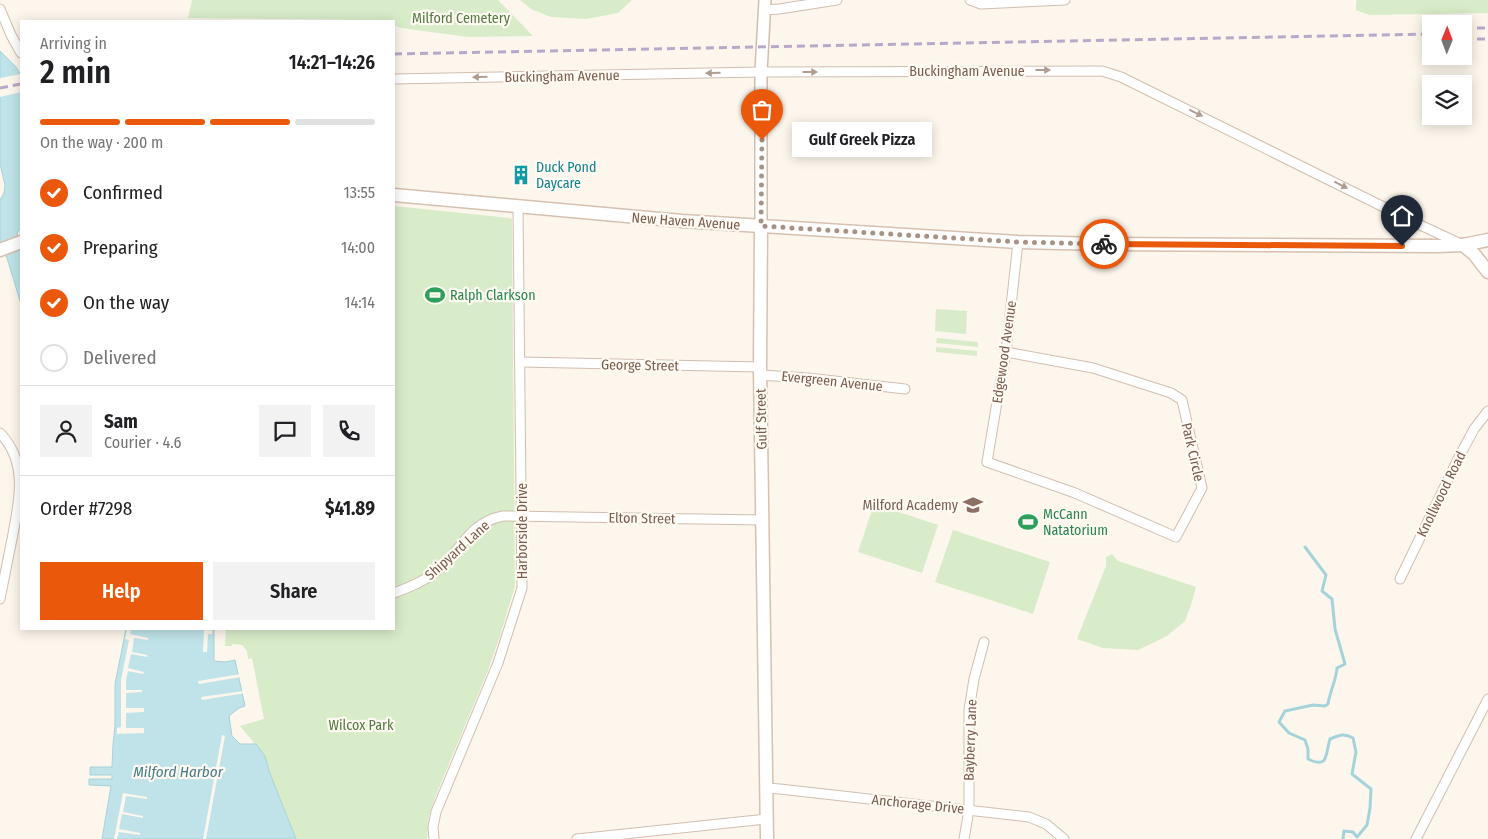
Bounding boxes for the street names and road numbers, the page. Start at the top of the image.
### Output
street label: Buckingham Avenue [909,63,1025,80]
street label: Buckingham Avenue [504,67,620,86]
street label: New Haven Avenue [631,209,741,234]
street label: Edgewood Avenue [989,299,1020,405]
street label: George Street [601,356,680,375]
street label: Evergreen Avenue [780,368,883,395]
street label: Gulf Street [752,388,771,450]
street label: Park Circle [1178,421,1208,483]
street label: Knollwood Road [1413,449,1470,540]
street label: Harborside Drive [514,483,531,579]
street label: Elton Street [608,509,676,528]
street label: Shipyard Lane [422,517,493,584]
street label: Bayberry Lane [961,699,980,781]
street label: Anchorage Drive [871,791,965,818]

